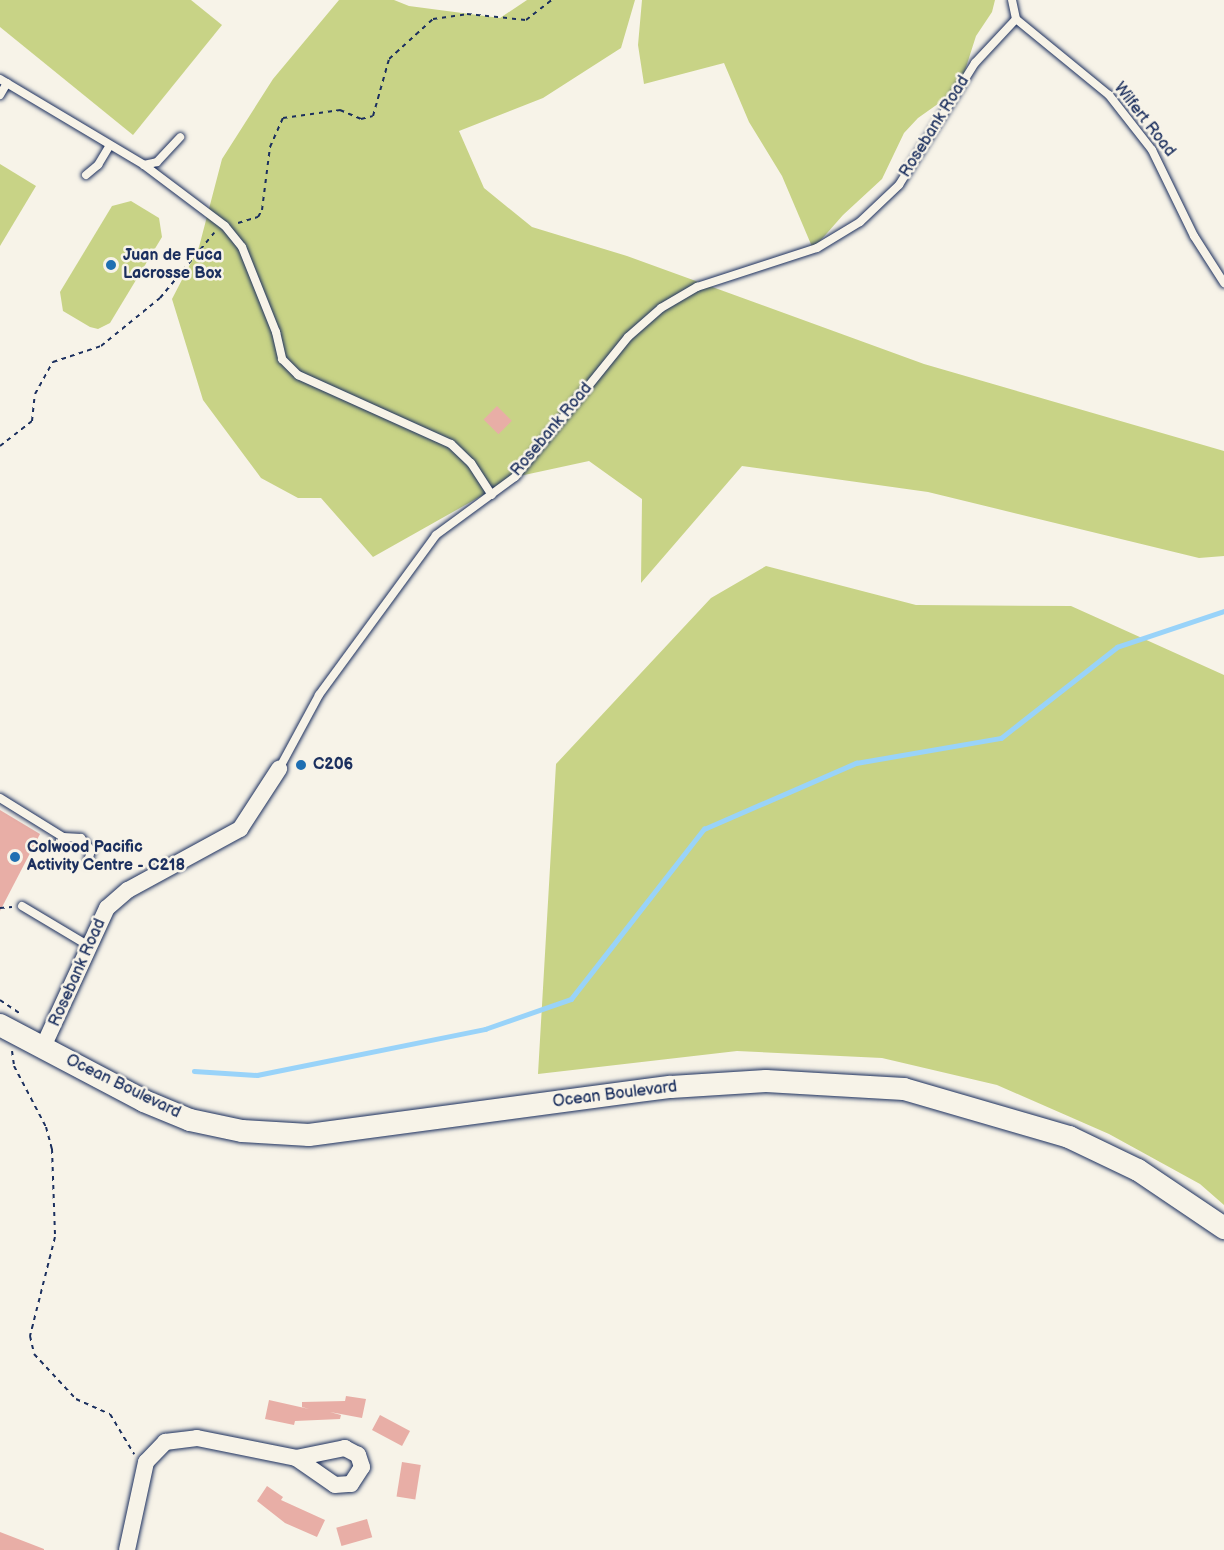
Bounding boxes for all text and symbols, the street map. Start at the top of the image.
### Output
street label: Rosebank Road [896,73,974,181]
street label: Wilfert Road [1109,79,1179,161]
place label: Juan de Fuca Lacrosse Box [123,246,222,284]
marker: Juan de Fuca Lacrosse Box [104,258,118,272]
street label: Rosebank Road [507,379,597,481]
place label: C206 [313,755,353,775]
marker: C206 [294,758,308,772]
place label: Colwood Pacific Activity Centre - C218 [27,838,185,876]
marker: Colwood Pacific Activity Centre - C218 [8,850,22,864]
street label: Rosebank Road [46,916,110,1030]
street label: Ocean Boulevard [63,1051,183,1123]
street label: Ocean Boulevard [552,1078,678,1112]

